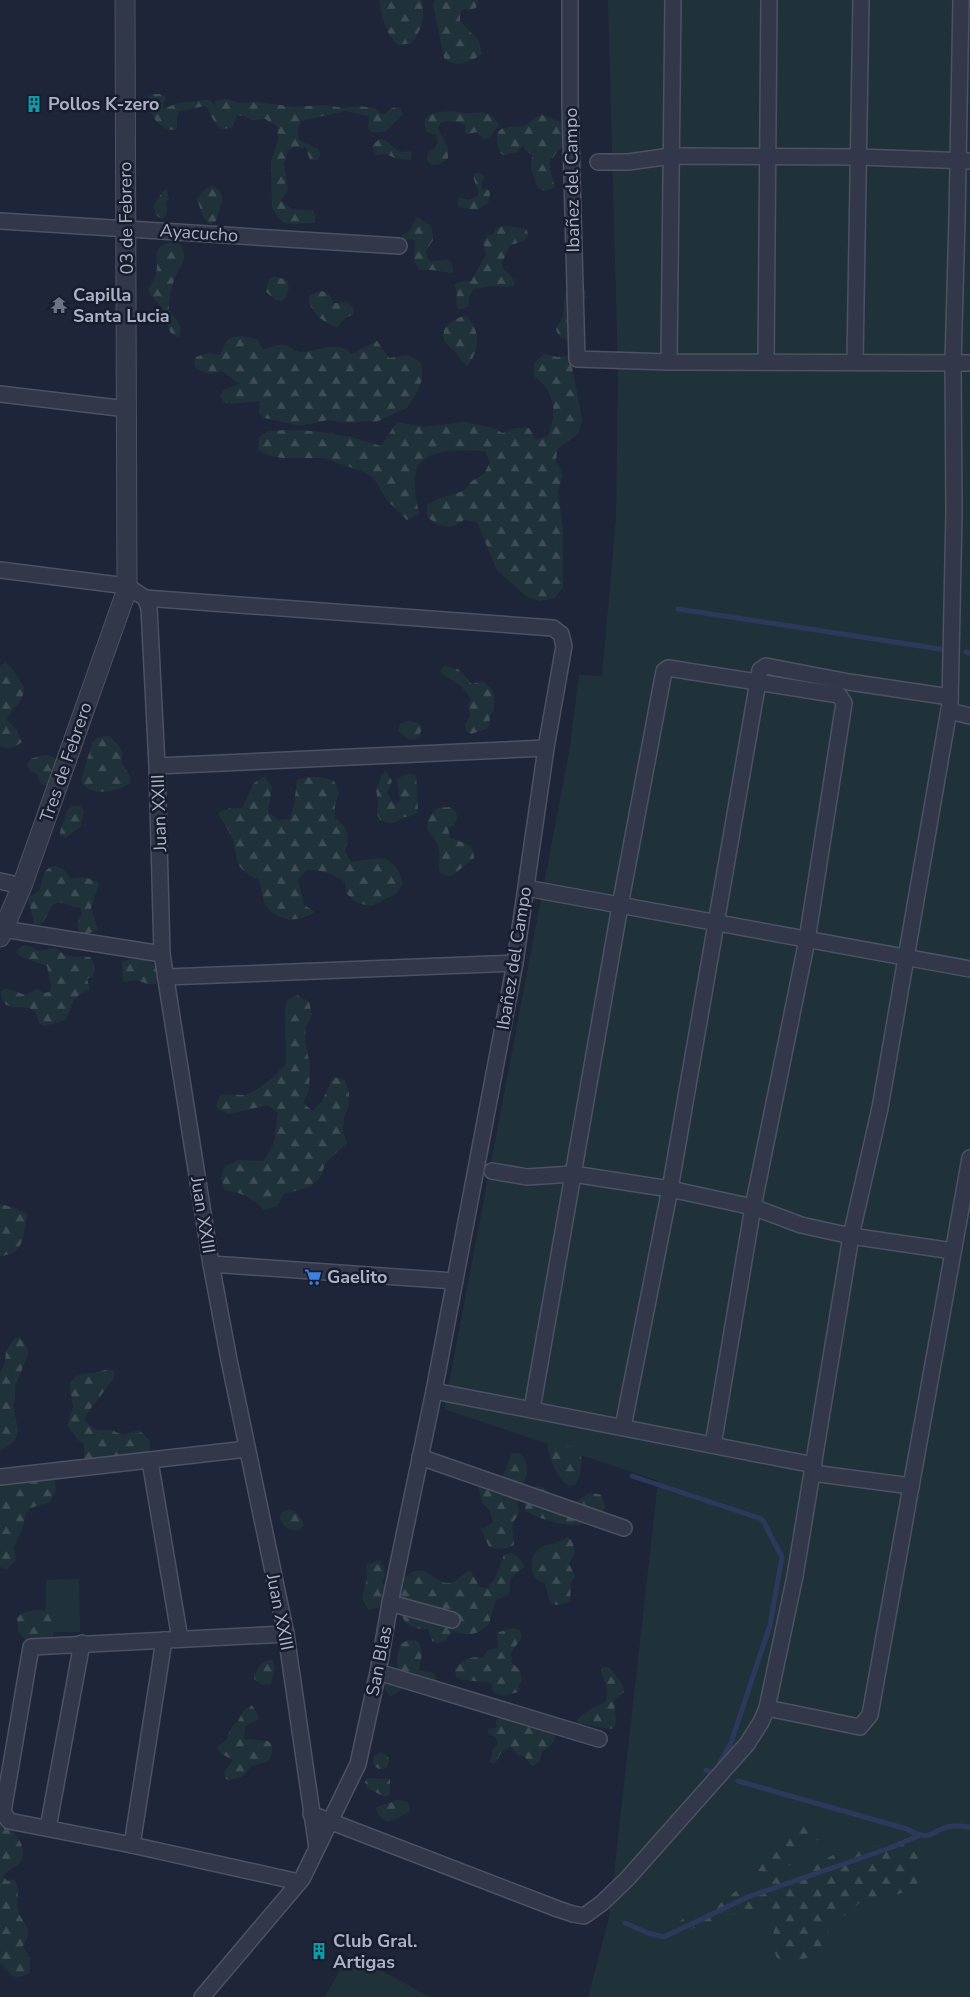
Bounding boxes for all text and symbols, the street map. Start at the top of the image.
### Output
place label: Pollos K-zero [48,92,159,116]
building icon: Pollos K-zero [24,94,44,114]
street label: Ibañez del Campo [559,107,585,253]
street label: 03 de Febrero [113,161,139,275]
street label: Ayacucho [159,218,239,248]
place label: Capilla Santa Lucia [73,283,170,328]
temple icon: Capilla Santa Lucia [49,295,69,315]
street label: Tres de Febrero [34,699,98,825]
street label: Juan XXIII [146,774,172,853]
street label: Ibañez del Campo [491,885,537,1031]
street label: Juan XXIII [185,1174,221,1255]
place label: Gaelito [327,1265,387,1289]
supermarket icon: Gaelito [303,1267,323,1287]
street label: Juan XXIII [261,1571,299,1652]
street label: San Blas [360,1624,398,1698]
place label: Club Gral. Artigas [333,1929,418,1974]
building icon: Club Gral. Artigas [309,1941,329,1961]

